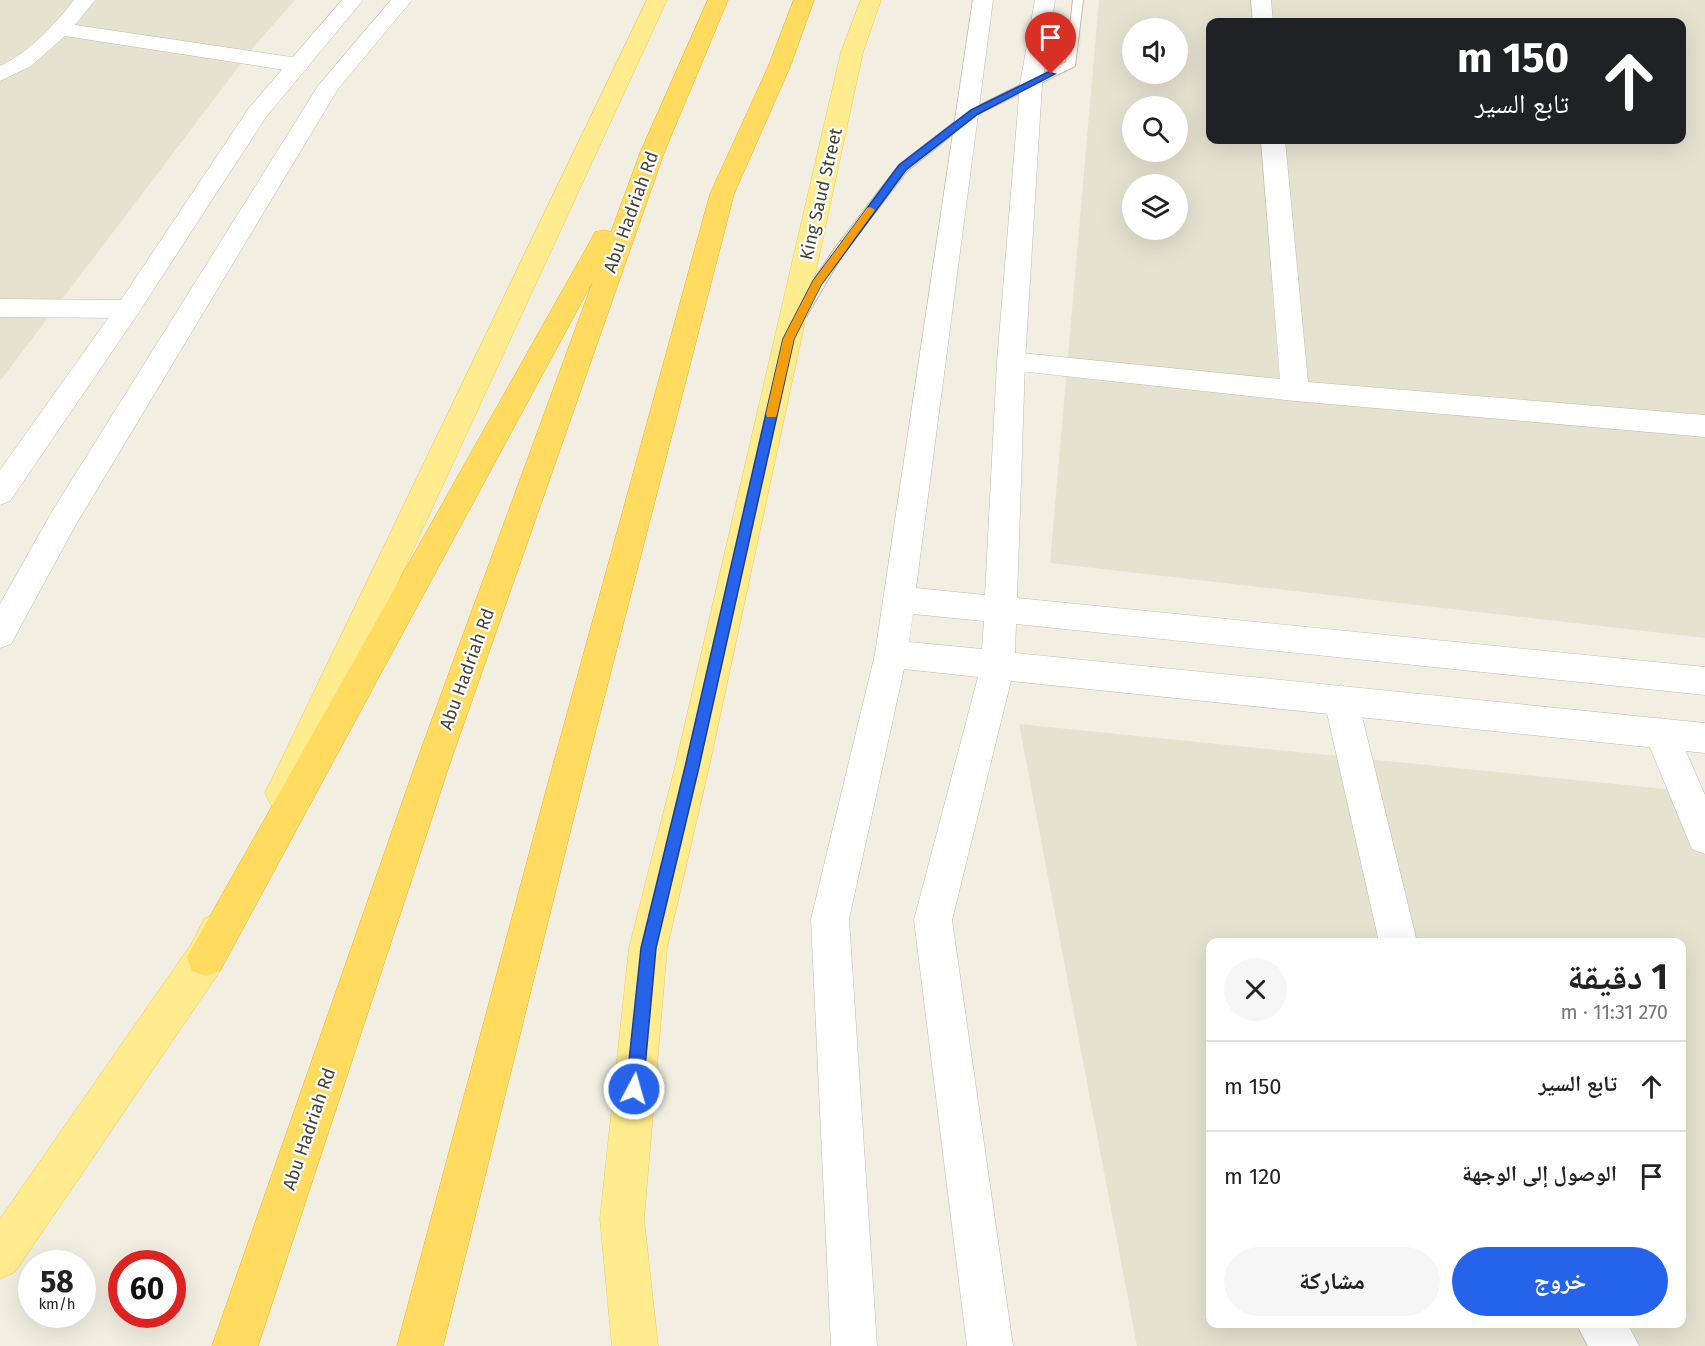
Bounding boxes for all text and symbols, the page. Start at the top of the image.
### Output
pin [1025,12,1076,74]
map controls [1122,18,1188,240]
button: sound [1122,18,1188,84]
icon: arrive [1034,21,1067,54]
text: 150 m [1457,33,1569,83]
icon: ahead [1590,42,1668,120]
text: تابع السير [1475,88,1569,120]
button: search [1122,96,1188,162]
street label: King Saud Street [795,125,847,262]
street label: Abu Hadriah Rd [599,148,663,276]
button: layers [1122,174,1188,240]
street label: Abu Hadriah Rd [435,605,499,733]
text: 1 دقيقة [1567,955,1668,999]
button: close [1224,958,1287,1021]
text: 270 m · 11:31 [1560,1000,1668,1024]
position arrow [602,1057,666,1121]
street label: Abu Hadriah Rd [278,1065,340,1193]
text: تابع السير [1538,1070,1617,1097]
icon: ahead [1635,1070,1668,1103]
text: 150 m [1224,1073,1282,1100]
text: الوصول إلى الوجهة [1462,1160,1617,1187]
icon: arrive [1635,1160,1668,1193]
text: 120 m [1224,1163,1281,1190]
button: مشاركة [1224,1247,1440,1316]
button: خروج [1452,1247,1668,1316]
speed limit sign: 60 [108,1250,186,1328]
text: 58 [40,1264,74,1300]
text: km/h [38,1295,76,1313]

